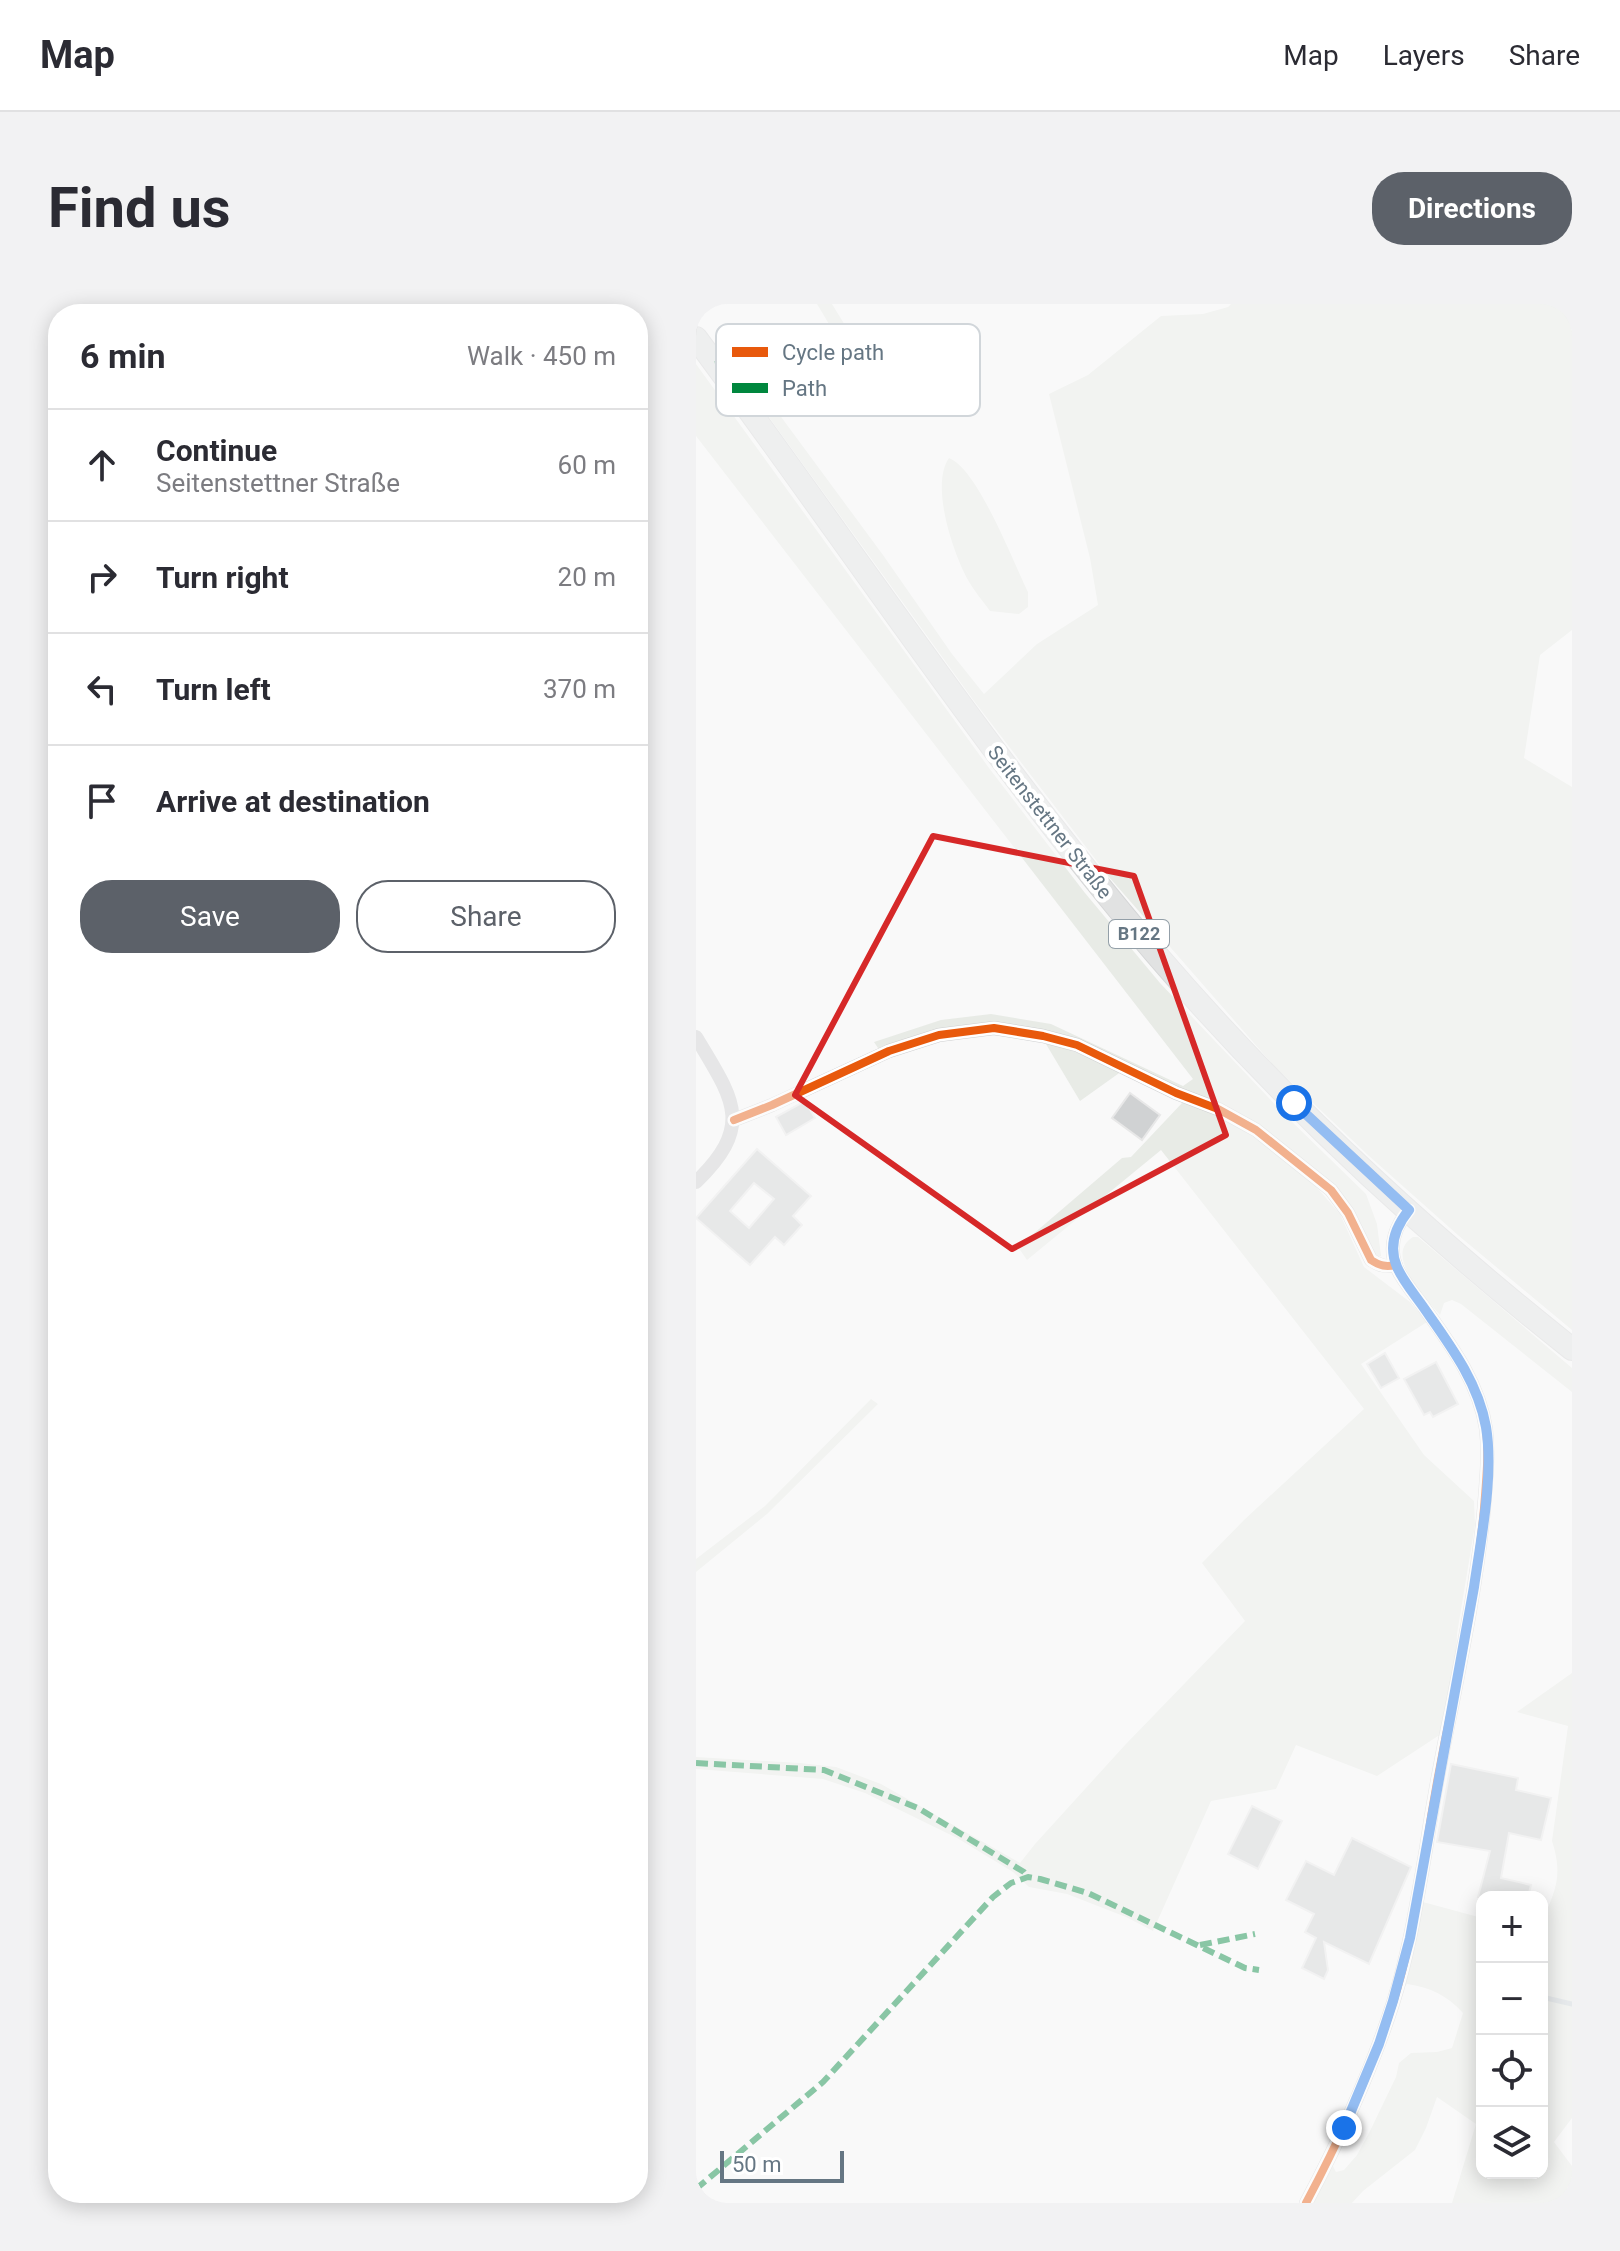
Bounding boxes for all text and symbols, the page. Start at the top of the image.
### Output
text: Map [40,33,115,77]
text: Map [1283,39,1339,72]
text: Layers [1383,39,1465,72]
text: Share [1509,39,1580,72]
button: Directions [1372,172,1572,245]
text: Find us [48,175,231,241]
legend [716,324,980,416]
text: 6 min [80,336,165,376]
text: Cycle path [782,340,884,365]
text: Walk · 450 m [467,341,616,371]
text: Path [782,376,827,401]
text: Continue [156,433,277,468]
icon: ahead [80,443,124,487]
text: 60 m [558,450,616,480]
text: Seitenstettner Straße [156,468,400,498]
icon: right [80,555,124,599]
text: Turn right [156,560,289,595]
text: 20 m [558,562,616,592]
icon: left [80,667,124,711]
text: Turn left [156,672,271,707]
text: 370 m [543,674,616,704]
street label: Seitenstettner Straße [983,741,1117,903]
icon: arrive [80,779,124,823]
text: Arrive at destination [156,784,430,819]
button: Save [80,880,340,953]
button: Share [356,880,616,953]
road number: B122 [1109,920,1169,948]
route start [1276,1085,1312,1121]
map controls [1476,1891,1548,2179]
button: + [1476,1891,1548,1963]
button: − [1476,1963,1548,2035]
button: locate [1476,2035,1548,2107]
button: layers [1476,2107,1548,2179]
route end [1326,2110,1362,2146]
scale bar [720,2147,844,2183]
text: 50 m [732,2152,781,2177]

